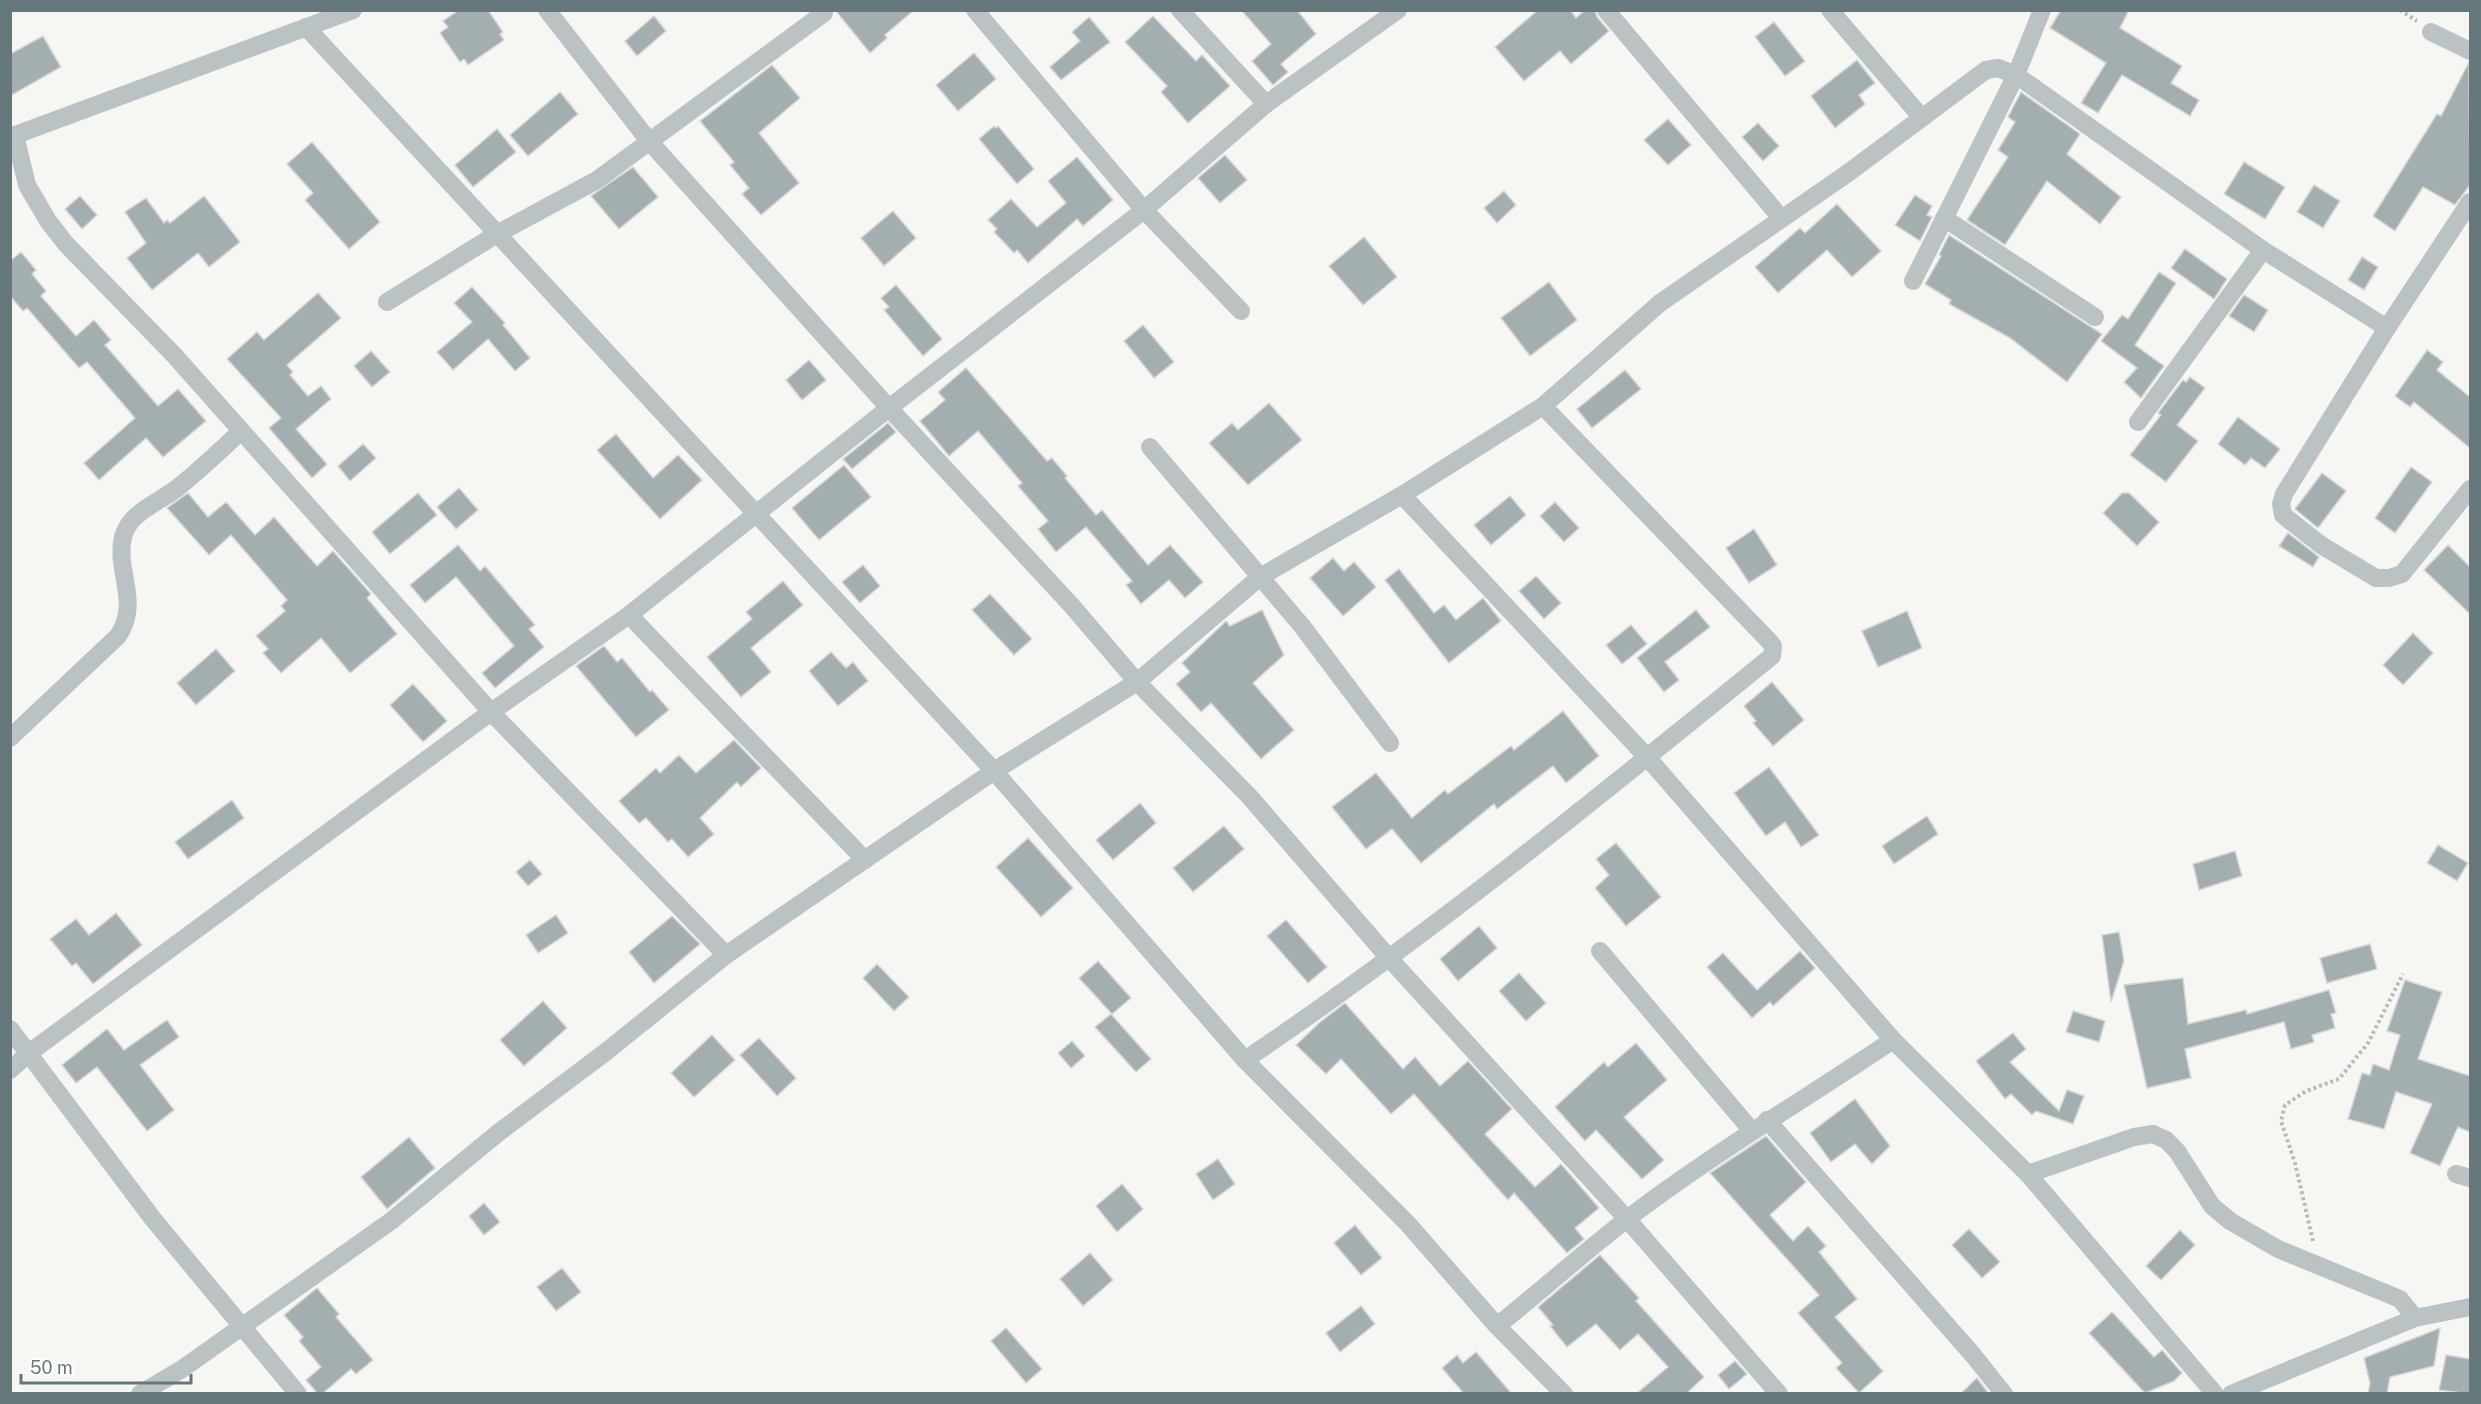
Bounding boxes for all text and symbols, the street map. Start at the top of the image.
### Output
scale bar [21,1347,190,1385]
text: 50 m [30,1357,73,1378]

